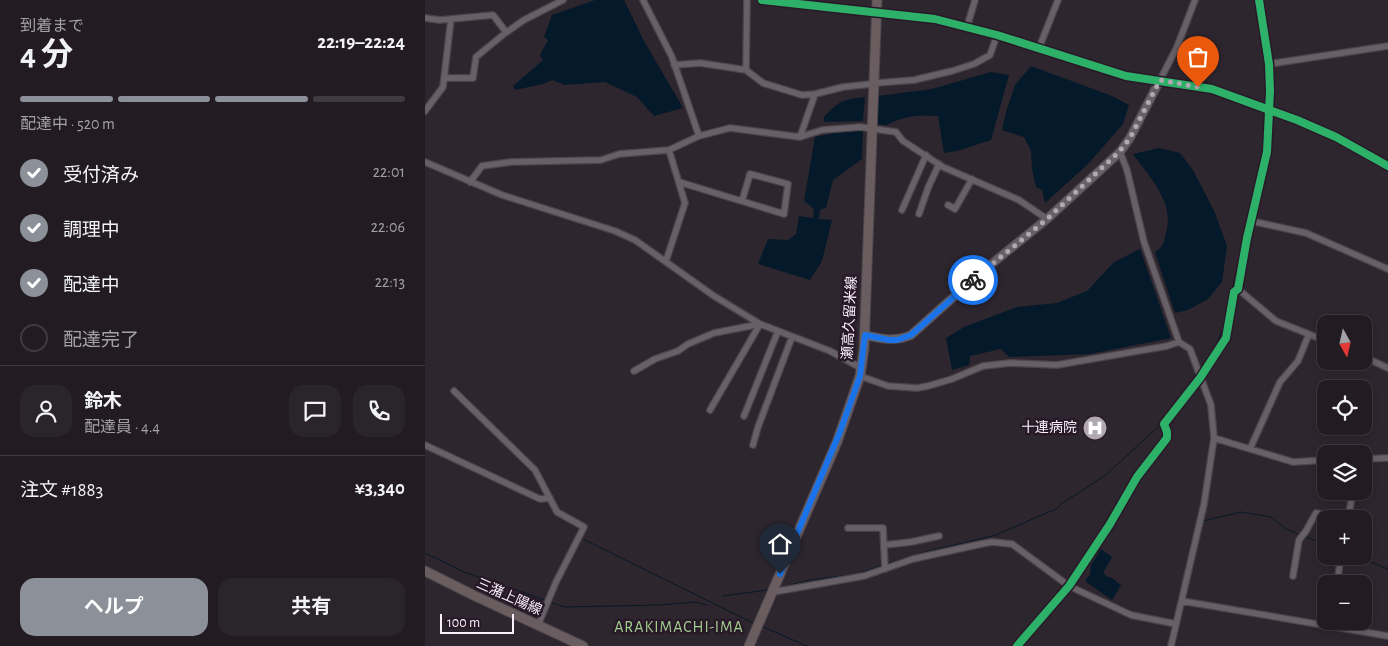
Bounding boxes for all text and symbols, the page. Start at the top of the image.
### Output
text: 到着まで [20,18,84,34]
text: 22:19–22:24 [317,33,405,52]
pin [1177,36,1219,87]
text: 4 分 [20,39,73,71]
icon: bag [1184,43,1212,71]
text: 配達中 · 520 m [20,116,115,132]
icon: check [20,159,48,187]
text: 22:01 [373,164,405,180]
text: 受付済み [63,166,139,185]
icon: check [20,214,48,242]
text: 22:06 [371,219,405,235]
text: 調理中 [63,221,120,240]
courier [948,255,998,305]
icon: bike [959,266,987,294]
icon: check [20,269,48,297]
text: 22:13 [375,274,405,290]
text: 配達中 [63,276,120,295]
street label: 瀬高久留米線 [840,276,859,360]
north arrow [1317,315,1373,370]
map controls [1317,315,1372,630]
text: 配達完了 [63,331,139,350]
button: locate [1317,380,1372,435]
button: person [20,385,72,437]
button: chat [289,385,341,437]
button: phone [353,385,405,437]
text: 鈴木 [84,392,122,411]
hospital icon: 十連病院 [1082,415,1108,441]
text: 配達員 · 4.4 [84,419,160,435]
place label: 十連病院 [1021,420,1077,435]
button: layers [1317,445,1372,500]
text: ¥3,340 [355,479,405,498]
text: 注文 #1883 [20,481,103,500]
button: + [1317,510,1372,565]
pin [759,523,801,574]
icon: home [766,530,794,558]
street label: 三潴上陽線 [474,575,544,618]
button: − [1317,575,1372,630]
button: ヘルプ [20,578,208,636]
button: 共有 [218,578,405,636]
scale bar [440,611,514,634]
text: 100 m [447,616,480,630]
district label: ARAKIMACHI-IMA [614,619,744,635]

